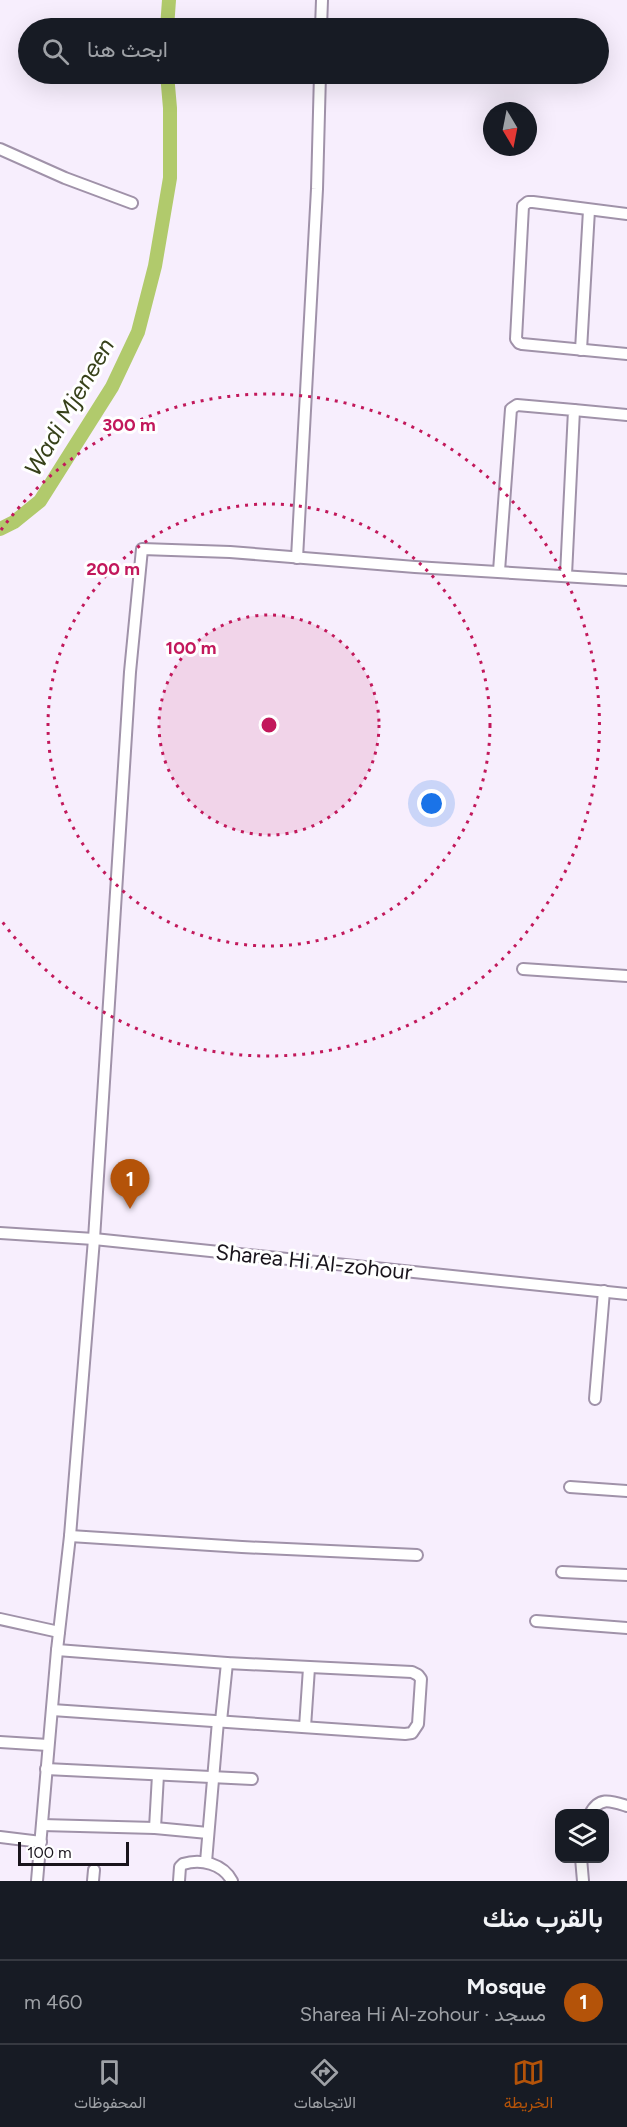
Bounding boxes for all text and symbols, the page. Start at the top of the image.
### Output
search box [18,18,609,84]
icon: search [39,35,72,68]
text: ابحث هنا [87,36,168,63]
north arrow [483,102,537,156]
water label: Wadi Mjeneen [18,333,120,481]
text: 300 m [102,414,156,436]
text: 200 m [86,558,140,580]
text: 100 m [166,637,216,659]
centre of rings [259,715,279,735]
your location [417,789,446,818]
pin: 1 [110,1160,150,1209]
street label: Sharea Hi Al-zohour [214,1238,414,1286]
map controls [555,1809,609,1863]
button: layers [555,1809,609,1863]
scale bar [18,1839,129,1866]
text: 100 m [27,1843,72,1862]
text: بالقرب منك [483,1902,603,1934]
text: Mosque [466,1973,546,2000]
text: 460 m [24,1990,83,2014]
text: 1 [579,1990,588,2014]
text: مسجد · Sharea Hi Al-zohour [300,2002,546,2026]
tab: المحفوظات [74,2056,146,2117]
tab: الاتجاهات [294,2056,356,2117]
tab: الخريطة [504,2056,553,2117]

